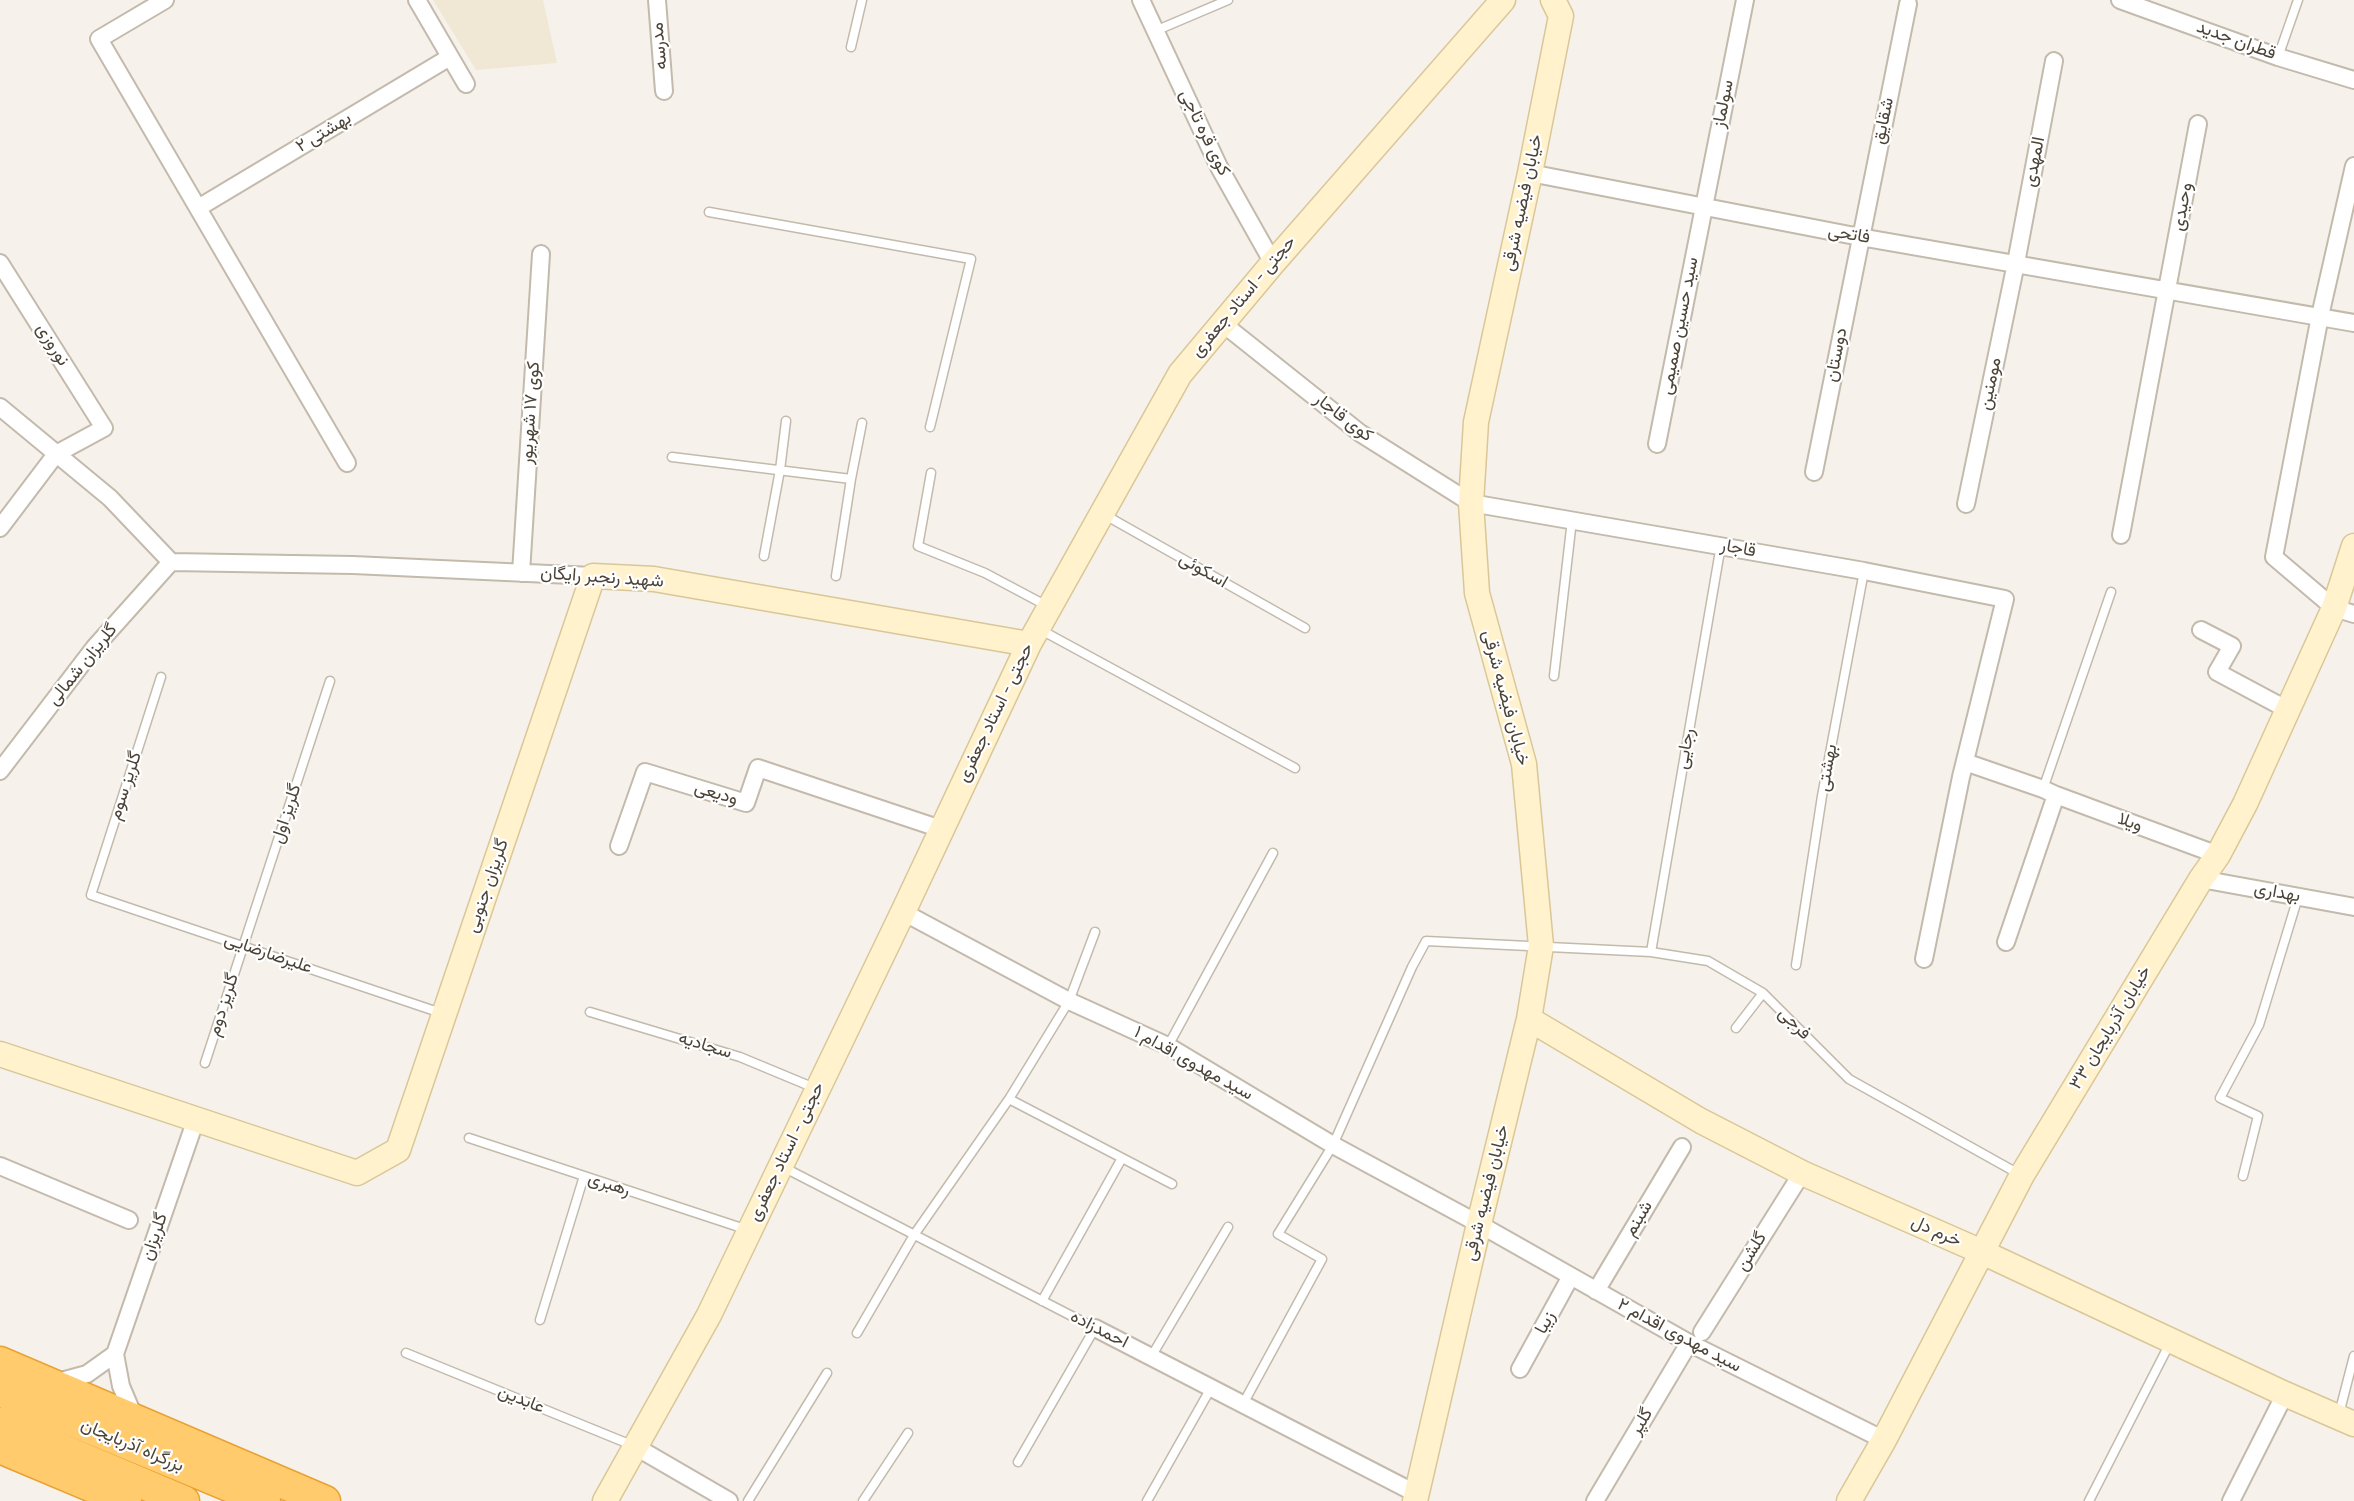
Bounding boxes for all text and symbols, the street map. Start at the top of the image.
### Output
street label: قطران جدید [2193,17,2279,65]
street label: مدرسه [647,21,673,71]
street label: سولماز [1709,78,1739,130]
street label: کوی قره تاجی [1174,86,1234,180]
street label: شقایق [1869,96,1899,146]
street label: بهشتی ۲ [292,108,356,158]
street label: خیابان فیضیه شرقی [1498,133,1548,273]
street label: المهدی [2020,135,2050,189]
street label: وحیدی [2168,181,2198,233]
street label: فاتحی [1826,221,1872,249]
street label: حجتی - استاد جعفری [1187,232,1301,362]
street label: سید حسین صمیمی [1656,255,1704,397]
street label: نوروزی [31,320,73,370]
street label: دوستان [1821,326,1853,384]
street label: مومنین [1975,356,2007,412]
street label: کوی ۱۷ شهریور [517,361,545,465]
street label: کوی قاجار [1309,389,1377,447]
street label: قاجار [1718,535,1758,563]
street label: اسکوئی [1175,548,1231,594]
street label: شهید رنجبر رایگان [540,563,664,593]
street label: گلریزان شمالی [43,620,123,710]
street label: خیابان فیضیه شرقی [1477,628,1533,768]
street label: حجتی - استاد جعفری [953,640,1039,786]
street label: رجایی [1672,727,1700,771]
street label: بهشتی [1813,743,1843,793]
street label: گلریز سوم [105,749,147,823]
street label: ودیعی [692,777,740,811]
street label: گلریز اول [267,781,307,847]
street label: ویلا [2115,809,2145,837]
street label: گلریزان جنوبی [462,836,514,936]
street label: بهداری [2252,878,2302,908]
street label: علیرضارضایی [221,929,315,979]
street label: خیابان آذربایجان ۳۳ [2066,962,2156,1094]
street label: گلریز دوم [204,971,244,1039]
street label: فرجی [1773,1003,1815,1045]
street label: سید مهدوی اقدام ۱ [1130,1022,1256,1106]
street label: سجادیه [676,1028,734,1064]
street label: حجتی - استاد جعفری [744,1079,830,1225]
street label: خیابان فیضیه شرقی [1460,1123,1514,1263]
street label: رهبری [585,1168,633,1202]
street label: شبنم [1620,1197,1658,1241]
street label: گلریزان [137,1210,173,1264]
street label: خرم دل [1908,1211,1964,1253]
street label: گلشن [1732,1229,1772,1275]
street label: سید مهدوی اقدام ۲ [1613,1294,1745,1378]
street label: احمدزاده [1066,1306,1132,1354]
street label: زیبا [1531,1308,1561,1338]
street label: عابدین [495,1381,547,1419]
street label: گلپر [1626,1405,1658,1439]
street label: بزرگراه آذربایجان [77,1415,187,1477]

